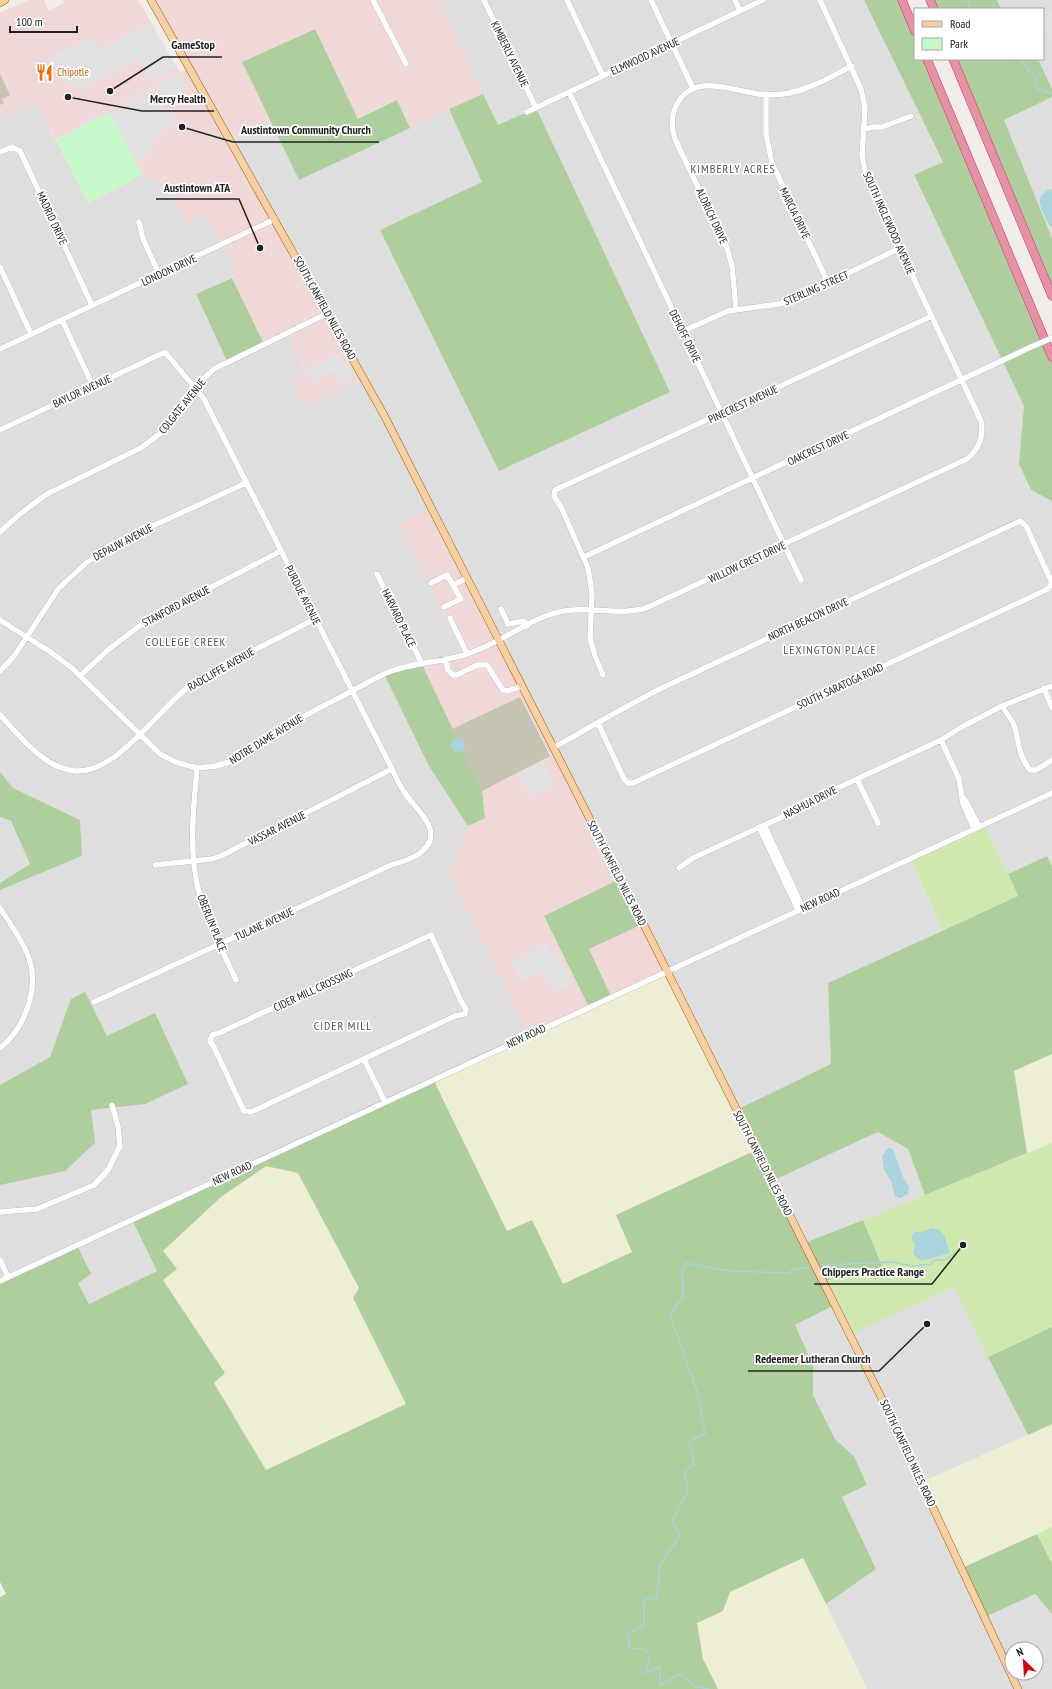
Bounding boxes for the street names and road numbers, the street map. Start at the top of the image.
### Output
street label: KIMBERLY AVENUE [488,19,532,89]
street label: ELMWOOD AVENUE [608,34,682,78]
street label: SOUTH INGLEWOOD AVENUE [860,170,918,277]
street label: MARCIA DRIVE [777,185,814,241]
street label: ALDRICH DRIVE [693,186,731,246]
street label: MADRID DRIVE [34,189,71,247]
street label: LONDON DRIVE [139,251,199,289]
street label: SOUTH CANFIELD NILES ROAD [291,254,359,363]
street label: STERLING STREET [781,267,851,309]
street label: DEHOFF DRIVE [666,307,704,365]
street label: BAYLOR AVENUE [50,371,114,411]
street label: COLGATE AVENUE [155,375,209,437]
street label: PINECREST AVENUE [706,382,780,426]
street label: OAKCREST DRIVE [785,428,851,468]
street label: DEPAUW AVENUE [91,520,156,564]
street label: WILLOW CREST DRIVE [706,538,788,586]
street label: PURDUE AVENUE [282,563,324,627]
street label: STANFORD AVENUE [140,582,213,630]
street label: HARVARD PLACE [379,586,419,650]
street label: NORTH BEACON DRIVE [765,594,851,644]
street label: RADCLIFFE AVENUE [185,644,257,694]
street label: SOUTH SARATOGA ROAD [794,660,886,712]
street label: NOTRE DAME AVENUE [227,711,306,767]
street label: NASHUA DRIVE [781,782,839,821]
street label: VASSAR AVENUE [245,807,308,849]
street label: SOUTH CANFIELD NILES ROAD [584,818,650,928]
street label: NEW ROAD [798,885,842,915]
street label: OBERLIN PLACE [194,892,230,954]
street label: TULANE AVENUE [232,904,296,944]
street label: CIDER MILL CROSSING [271,966,355,1014]
street label: NEW ROAD [504,1021,548,1051]
street label: SOUTH CANFIELD NILES ROAD [730,1108,796,1218]
street label: NEW ROAD [210,1158,254,1188]
street label: SOUTH CANFIELD NILES ROAD [877,1397,939,1509]

